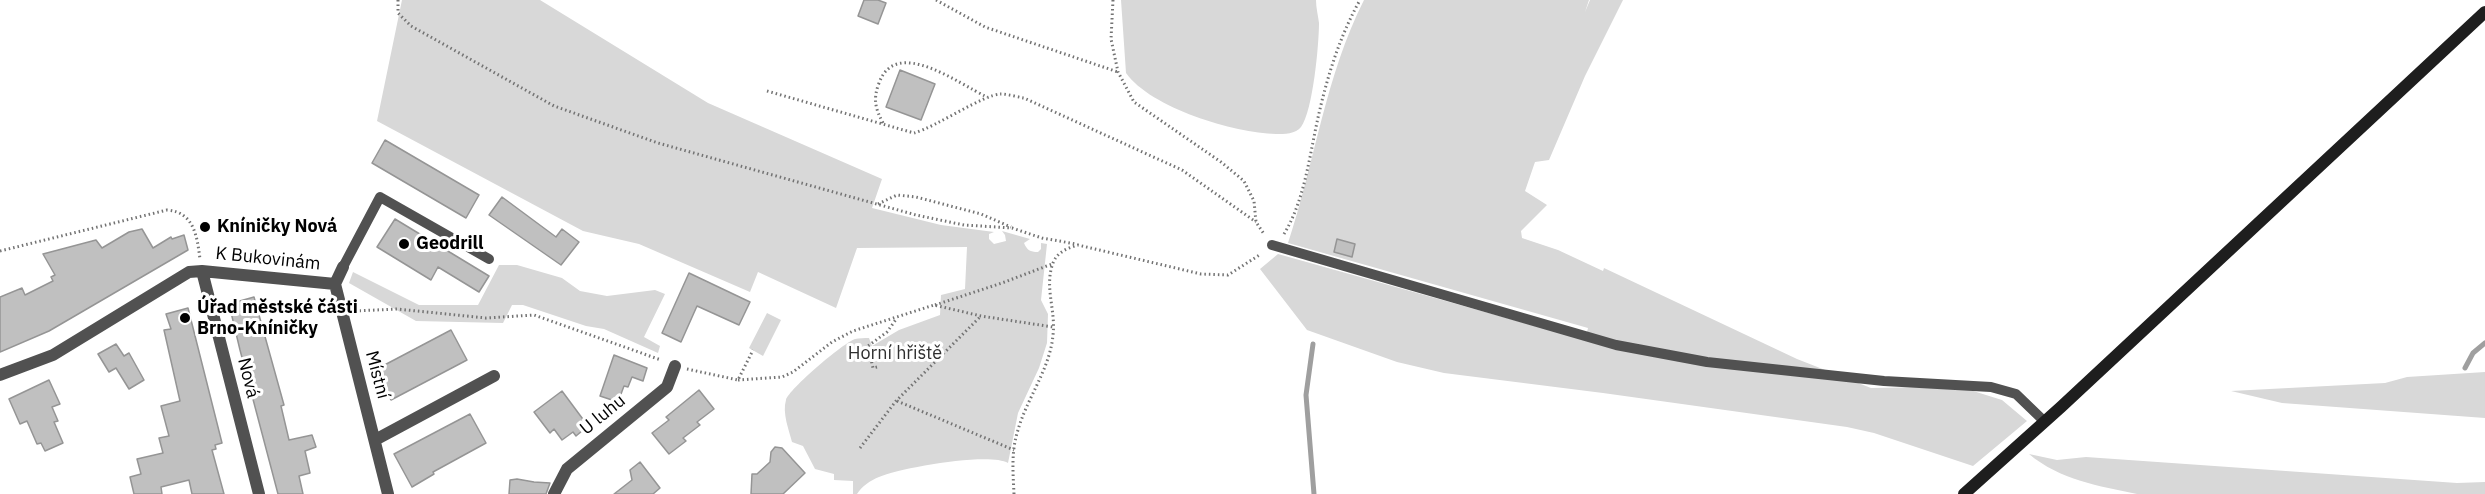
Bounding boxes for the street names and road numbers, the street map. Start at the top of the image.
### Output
street label: K Bukovinám [214,243,322,275]
street label: Místní [360,349,394,401]
street label: Nová [233,356,263,400]
street label: U luhu [576,390,630,440]

